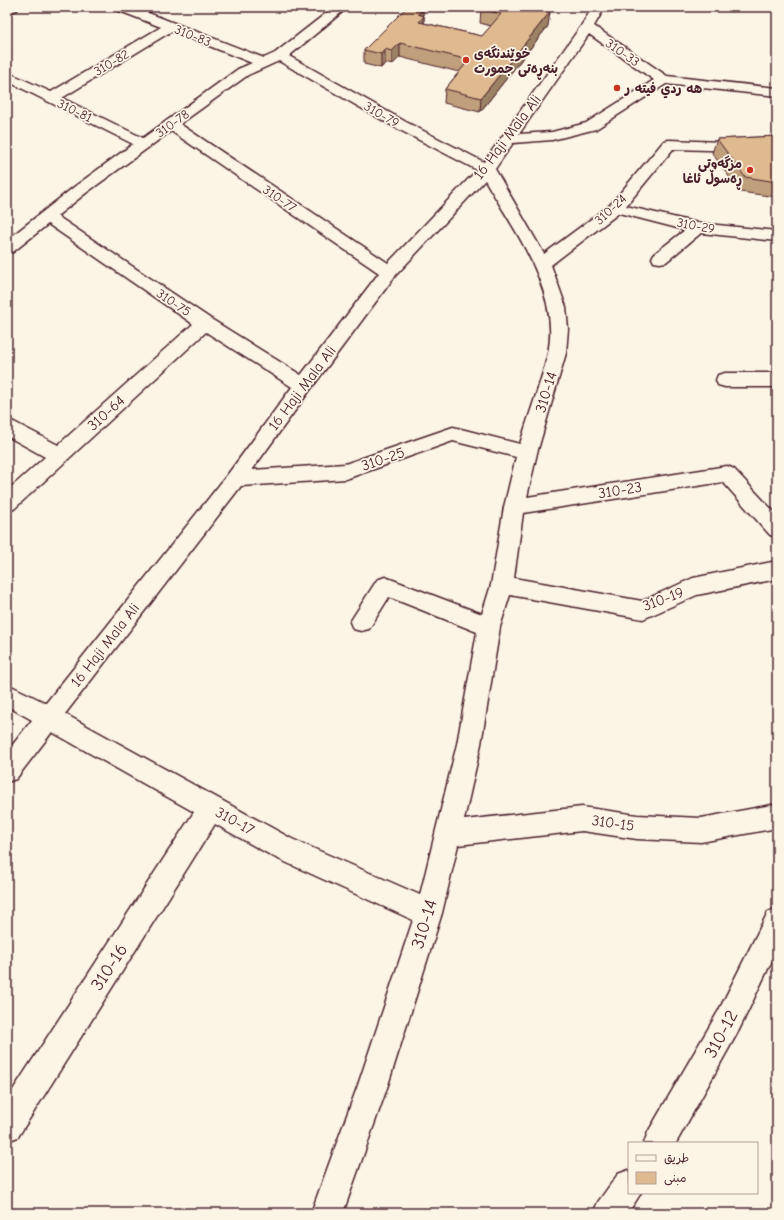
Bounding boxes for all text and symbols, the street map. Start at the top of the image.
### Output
street label: 310-83 [172,21,213,50]
street label: 310-33 [603,35,643,69]
place label: خوێندنگەی بنەڕەتی جمورت [474,45,558,80]
street label: 310-82 [91,46,132,79]
marker: خوێندنگەی بنەڕەتی جمورت [461,55,471,65]
place label: هه ردي فيته ر [624,81,703,99]
marker: هه ردي فيته ر [612,83,622,93]
street label: 16 Haji Mala Ali [469,91,545,183]
street label: 310-81 [55,96,95,125]
street label: 310-79 [362,98,402,130]
street label: 310-78 [153,106,192,141]
place label: مزگەوتی ڕەسوڵ ئاغا [683,155,742,190]
marker: مزگەوتی ڕەسوڵ ئاغا [745,165,755,175]
street label: 310-77 [260,182,299,215]
street label: 310-24 [591,191,629,228]
street label: 310-29 [676,215,716,236]
street label: 310-75 [154,286,194,319]
street label: 16 Haji Mala Ali [264,342,340,434]
street label: 310-14 [531,369,561,415]
street label: 310-64 [84,392,128,434]
street label: 310-25 [359,443,407,475]
street label: 310-23 [597,478,643,502]
street label: 310-19 [640,583,686,615]
street label: 16 Haji Mala Ali [67,600,143,690]
street label: 310-17 [212,803,258,839]
street label: 310-15 [591,811,635,835]
street label: 310-14 [407,897,442,951]
street label: 310-16 [87,940,132,995]
street label: 310-12 [700,1007,743,1062]
legend [628,1142,758,1194]
text: طريق [664,1151,689,1165]
text: مبنى [664,1171,687,1186]

